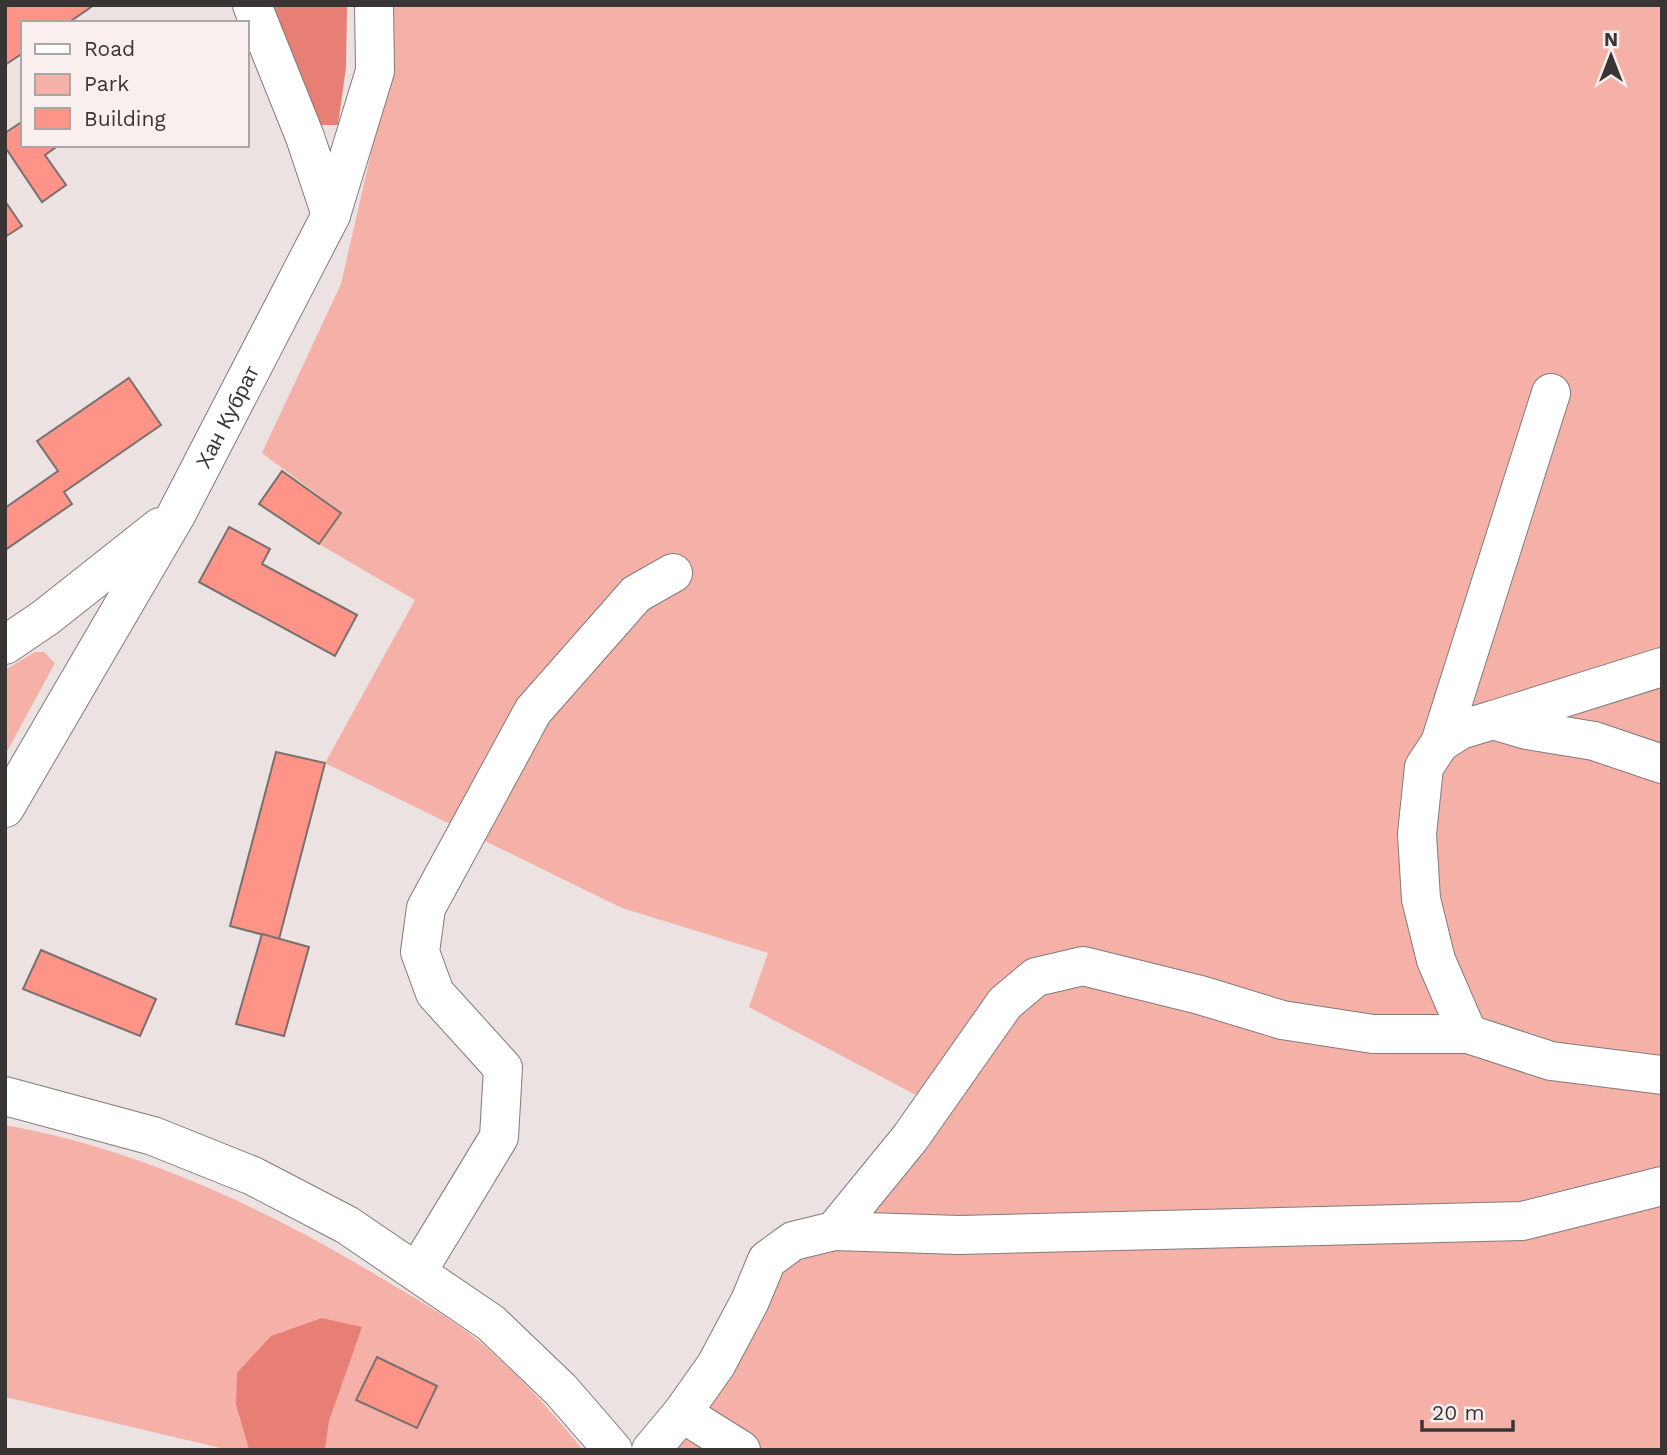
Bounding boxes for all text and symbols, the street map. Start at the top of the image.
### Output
legend [21,21,248,147]
north arrow [1576,21,1646,91]
text: N [1604,28,1618,51]
text: Road [84,36,135,61]
text: Park [84,71,129,96]
text: Building [84,106,166,131]
street label: Хан Кубрат [190,361,264,472]
scale bar [1422,1388,1513,1432]
text: 20 m [1432,1400,1484,1425]

